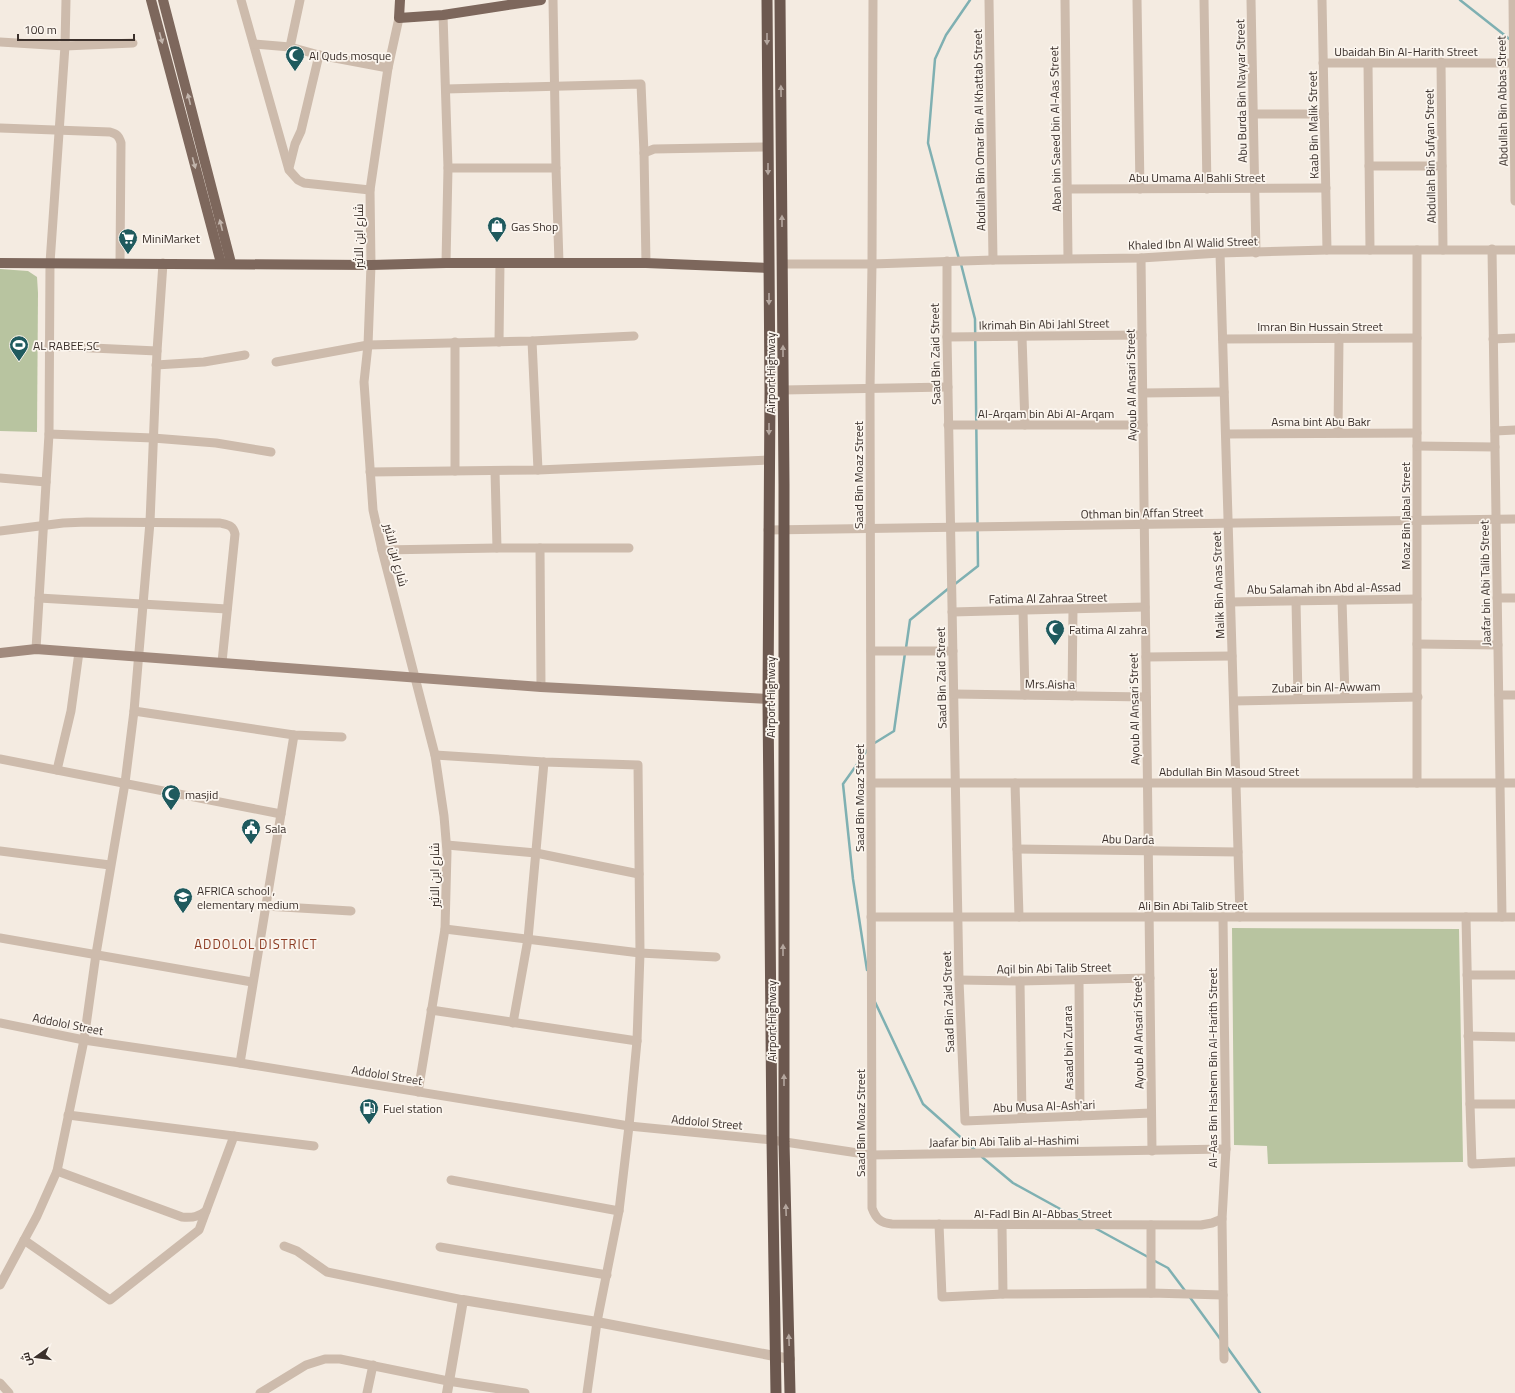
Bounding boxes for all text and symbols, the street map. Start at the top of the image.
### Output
scale bar [18,16,134,42]
street label: Abu Burda Bin Nayyar Street [1230,18,1252,163]
text: 100 m [24,20,57,39]
street label: Abdullah Bin Omar Bin Al Khattab Street [968,28,990,231]
one-way arrow [158,32,164,44]
one-way arrow [764,33,770,46]
street label: Abdullah Bin Abbas Street [1491,35,1513,167]
street label: Ubaidah Bin Al-Harith Street [1334,42,1479,61]
mosque icon: Al Quds mosque [284,44,306,72]
street label: Aban bin Saeed bin Al-Aas Street [1044,45,1066,212]
place label: Al Quds mosque [309,46,391,65]
street label: Kaab Bin Malik Street [1303,70,1323,179]
one-way arrow [778,84,784,97]
street label: Abdullah Bin Sufyan Street [1419,88,1441,223]
one-way arrow [186,93,192,105]
one-way arrow [192,157,198,170]
one-way arrow [765,163,771,176]
street label: Abu Umama Al Bahli Street [1129,168,1266,187]
street label: شارع ابن الاثير [349,204,368,269]
shop icon: Gas Shop [486,215,508,243]
one-way arrow [779,215,786,227]
place label: Gas Shop [511,217,558,236]
one-way arrow [218,219,224,231]
supermarket icon: MiniMarket [117,227,139,255]
place label: MiniMarket [142,229,201,248]
street label: Khaled Ibn Al Walid Street [1128,231,1259,255]
one-way arrow [766,293,772,306]
street label: Saad Bin Zaid Street [925,302,945,405]
street label: Ikrimah Bin Abi Jahl Street [978,313,1110,335]
street label: Imran Bin Hussain Street [1257,317,1384,336]
street label: Ayoub Al Ansari Street [1121,328,1141,441]
street label: Airport Highway [761,332,780,414]
sports icon: AL RABEE,SC [8,334,30,362]
place label: AL RABEE,SC [33,336,100,355]
one-way arrow [780,344,786,357]
street label: Al-Arqam bin Abi Al-Arqam [978,404,1114,423]
street label: Asma bint Abu Bakr [1271,412,1371,431]
street label: Saad Bin Moaz Street [849,420,868,529]
one-way arrow [766,423,773,435]
street label: Moaz Bin Jabal Street [1396,461,1415,570]
street label: Othman bin Affan Street [1080,502,1204,524]
street label: Jaafar bin Abi Talib Street [1474,519,1496,646]
street label: شارع ابن الاثير [379,520,413,589]
street label: Malik Bin Anas Street [1207,530,1229,639]
street label: Abu Salamah ibn Abd al-Assad [1247,577,1401,599]
street label: Fatima Al Zahraa Street [989,587,1108,609]
mosque icon: Fatima Al zahra [1044,618,1066,646]
place label: Fatima Al zahra [1069,620,1147,639]
street label: Saad Bin Zaid Street [931,626,951,729]
street label: Ayoub Al Ansari Street [1124,652,1144,765]
street label: Airport Highway [761,656,780,738]
street label: Mrs.Aisha [1025,674,1075,694]
street label: Zubair bin Al-Awwam [1271,677,1381,697]
street label: Saad Bin Moaz Street [850,743,869,852]
street label: Abdullah Bin Masoud Street [1159,762,1300,781]
mosque icon: masjid [160,783,182,811]
place label: masjid [185,785,218,804]
public building icon: Sala [240,817,262,845]
place label: Sala [265,819,286,838]
street label: Abu Darda [1102,829,1154,849]
street label: شارع ابن الاثير [425,843,444,908]
place label: AFRICA school , elementary medium [197,881,299,914]
school or university icon: AFRICA school , elementary medium [172,886,194,914]
street label: Ali Bin Abi Talib Street [1138,896,1249,915]
district label: ADDOLOL DISTRICT [194,934,318,954]
one-way arrow [780,943,786,956]
street label: Saad Bin Zaid Street [937,950,959,1053]
street label: Aqil bin Abi Talib Street [996,957,1112,978]
street label: Al-Aas Bin Hashem Bin Al-Harith Street [1203,967,1222,1168]
street label: Ayoub Al Ansari Street [1128,976,1148,1089]
street label: Airport Highway [762,980,781,1062]
street label: Asaad bin Zurara [1058,1005,1078,1091]
street label: Addolol Street [31,1008,106,1040]
street label: Addolol Street [350,1060,425,1090]
street label: Saad Bin Moaz Street [851,1068,870,1177]
one-way arrow [781,1073,787,1086]
street label: Abu Musa Al-Ash'ari [992,1095,1096,1117]
fuel station icon: Fuel station [358,1097,380,1125]
place label: Fuel station [383,1099,442,1118]
street label: Addolol Street [671,1109,744,1135]
street label: Jaafar bin Abi Talib al-Hashimi [929,1130,1079,1152]
one-way arrow [782,1204,789,1216]
street label: Al-Fadl Bin Al-Abbas Street [974,1204,1113,1223]
one-way arrow [786,1333,792,1346]
north arrow [16,1337,56,1377]
text: ش [17,1351,36,1368]

